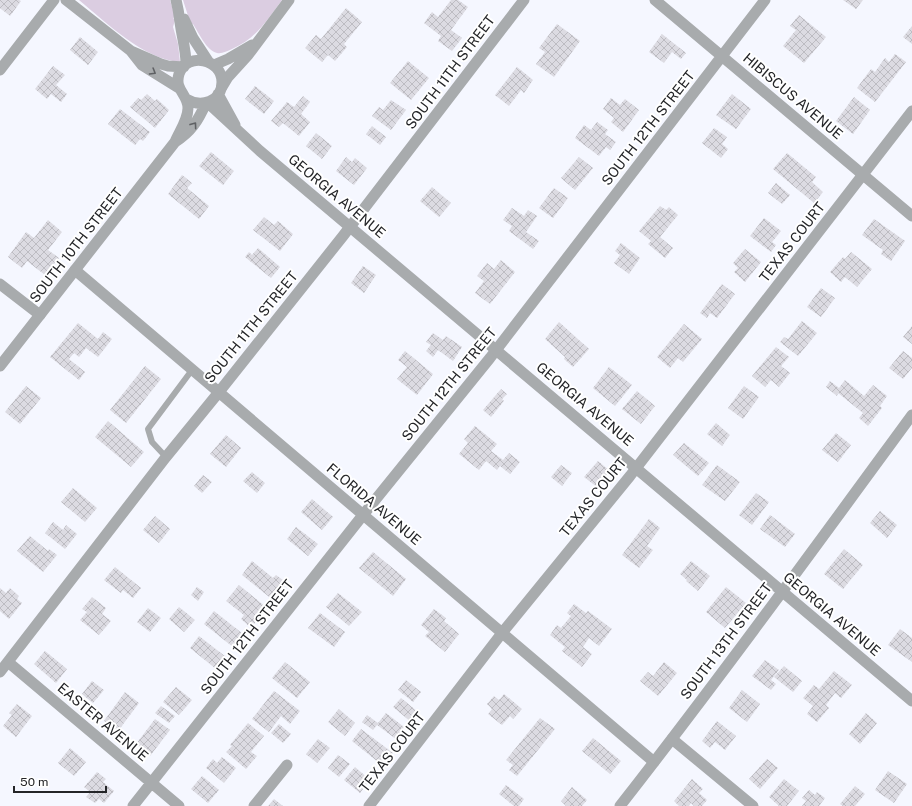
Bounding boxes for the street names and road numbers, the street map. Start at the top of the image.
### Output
street label: SOUTH 11TH STREET [402,12,498,132]
street label: HIBISCUS AVENUE [740,50,846,142]
street label: SOUTH 12TH STREET [598,68,698,188]
street label: GEORGIA AVENUE [285,151,389,241]
street label: SOUTH 10TH STREET [26,184,126,306]
street label: TEXAS COURT [756,199,828,285]
street label: SOUTH 11TH STREET [201,268,301,386]
street label: SOUTH 12TH STREET [398,324,500,444]
street label: GEORGIA AVENUE [533,359,637,449]
street label: TEXAS COURT [556,454,630,540]
street label: FLORIDA AVENUE [324,460,424,548]
street label: GEORGIA AVENUE [780,569,884,659]
street label: SOUTH 12TH STREET [197,577,297,697]
street label: SOUTH 13TH STREET [677,580,775,702]
street label: EASTER AVENUE [55,680,151,764]
street label: TEXAS COURT [356,709,428,795]

